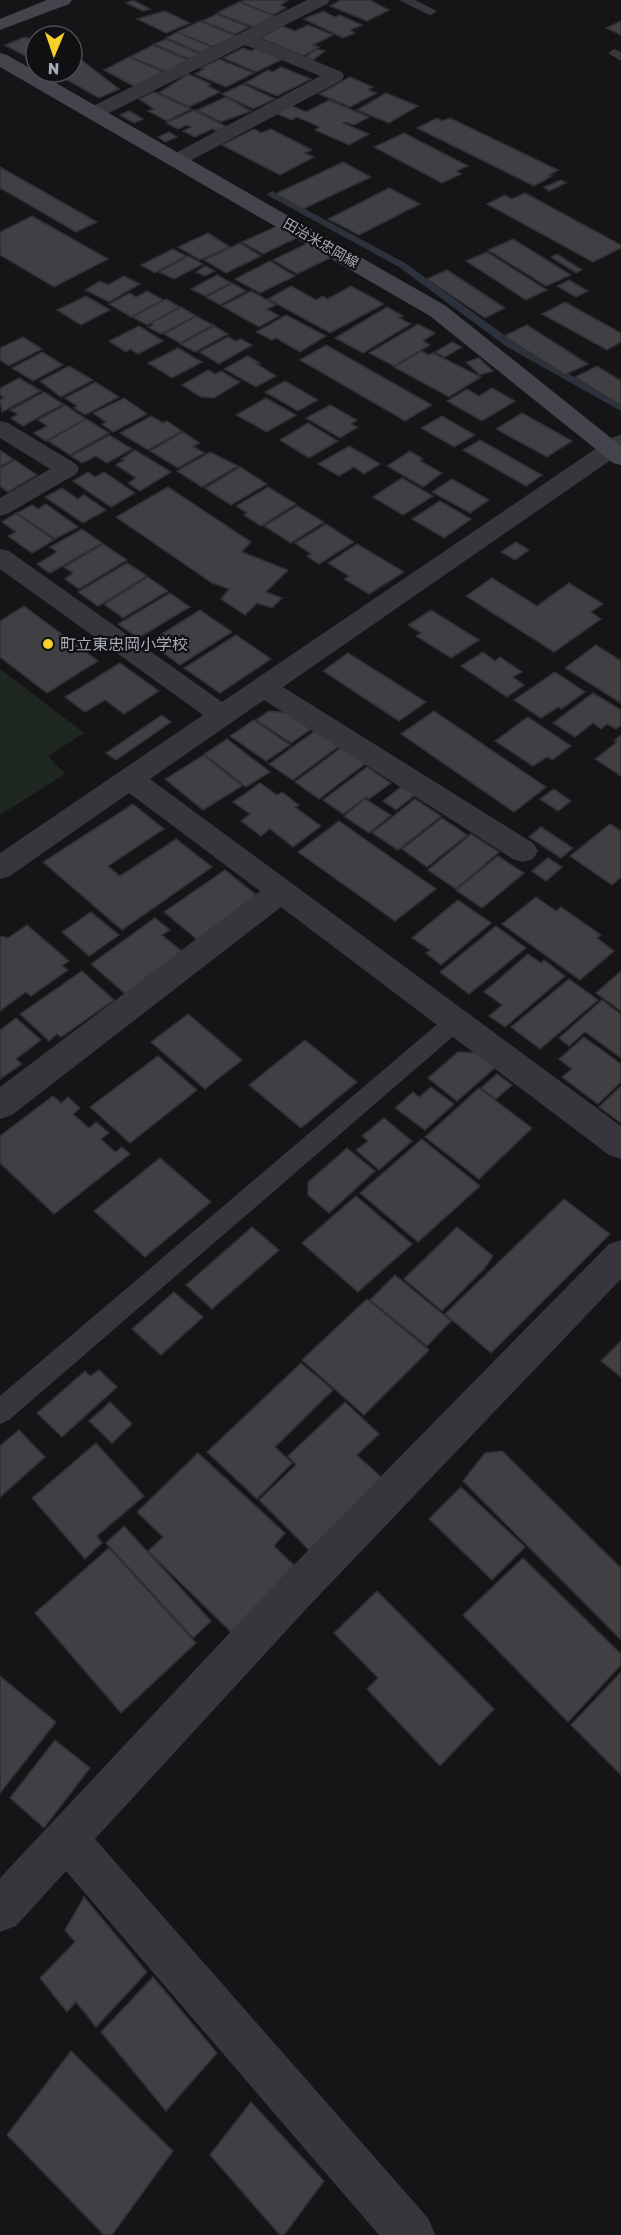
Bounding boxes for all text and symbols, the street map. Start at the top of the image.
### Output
north arrow [24,24,84,84]
text: N [47,59,60,78]
street label: 田治米忠岡線 [280,215,361,272]
place label: 町立東忠岡小学校 [60,635,188,654]
marker: 町立東忠岡小学校 [41,637,55,651]

